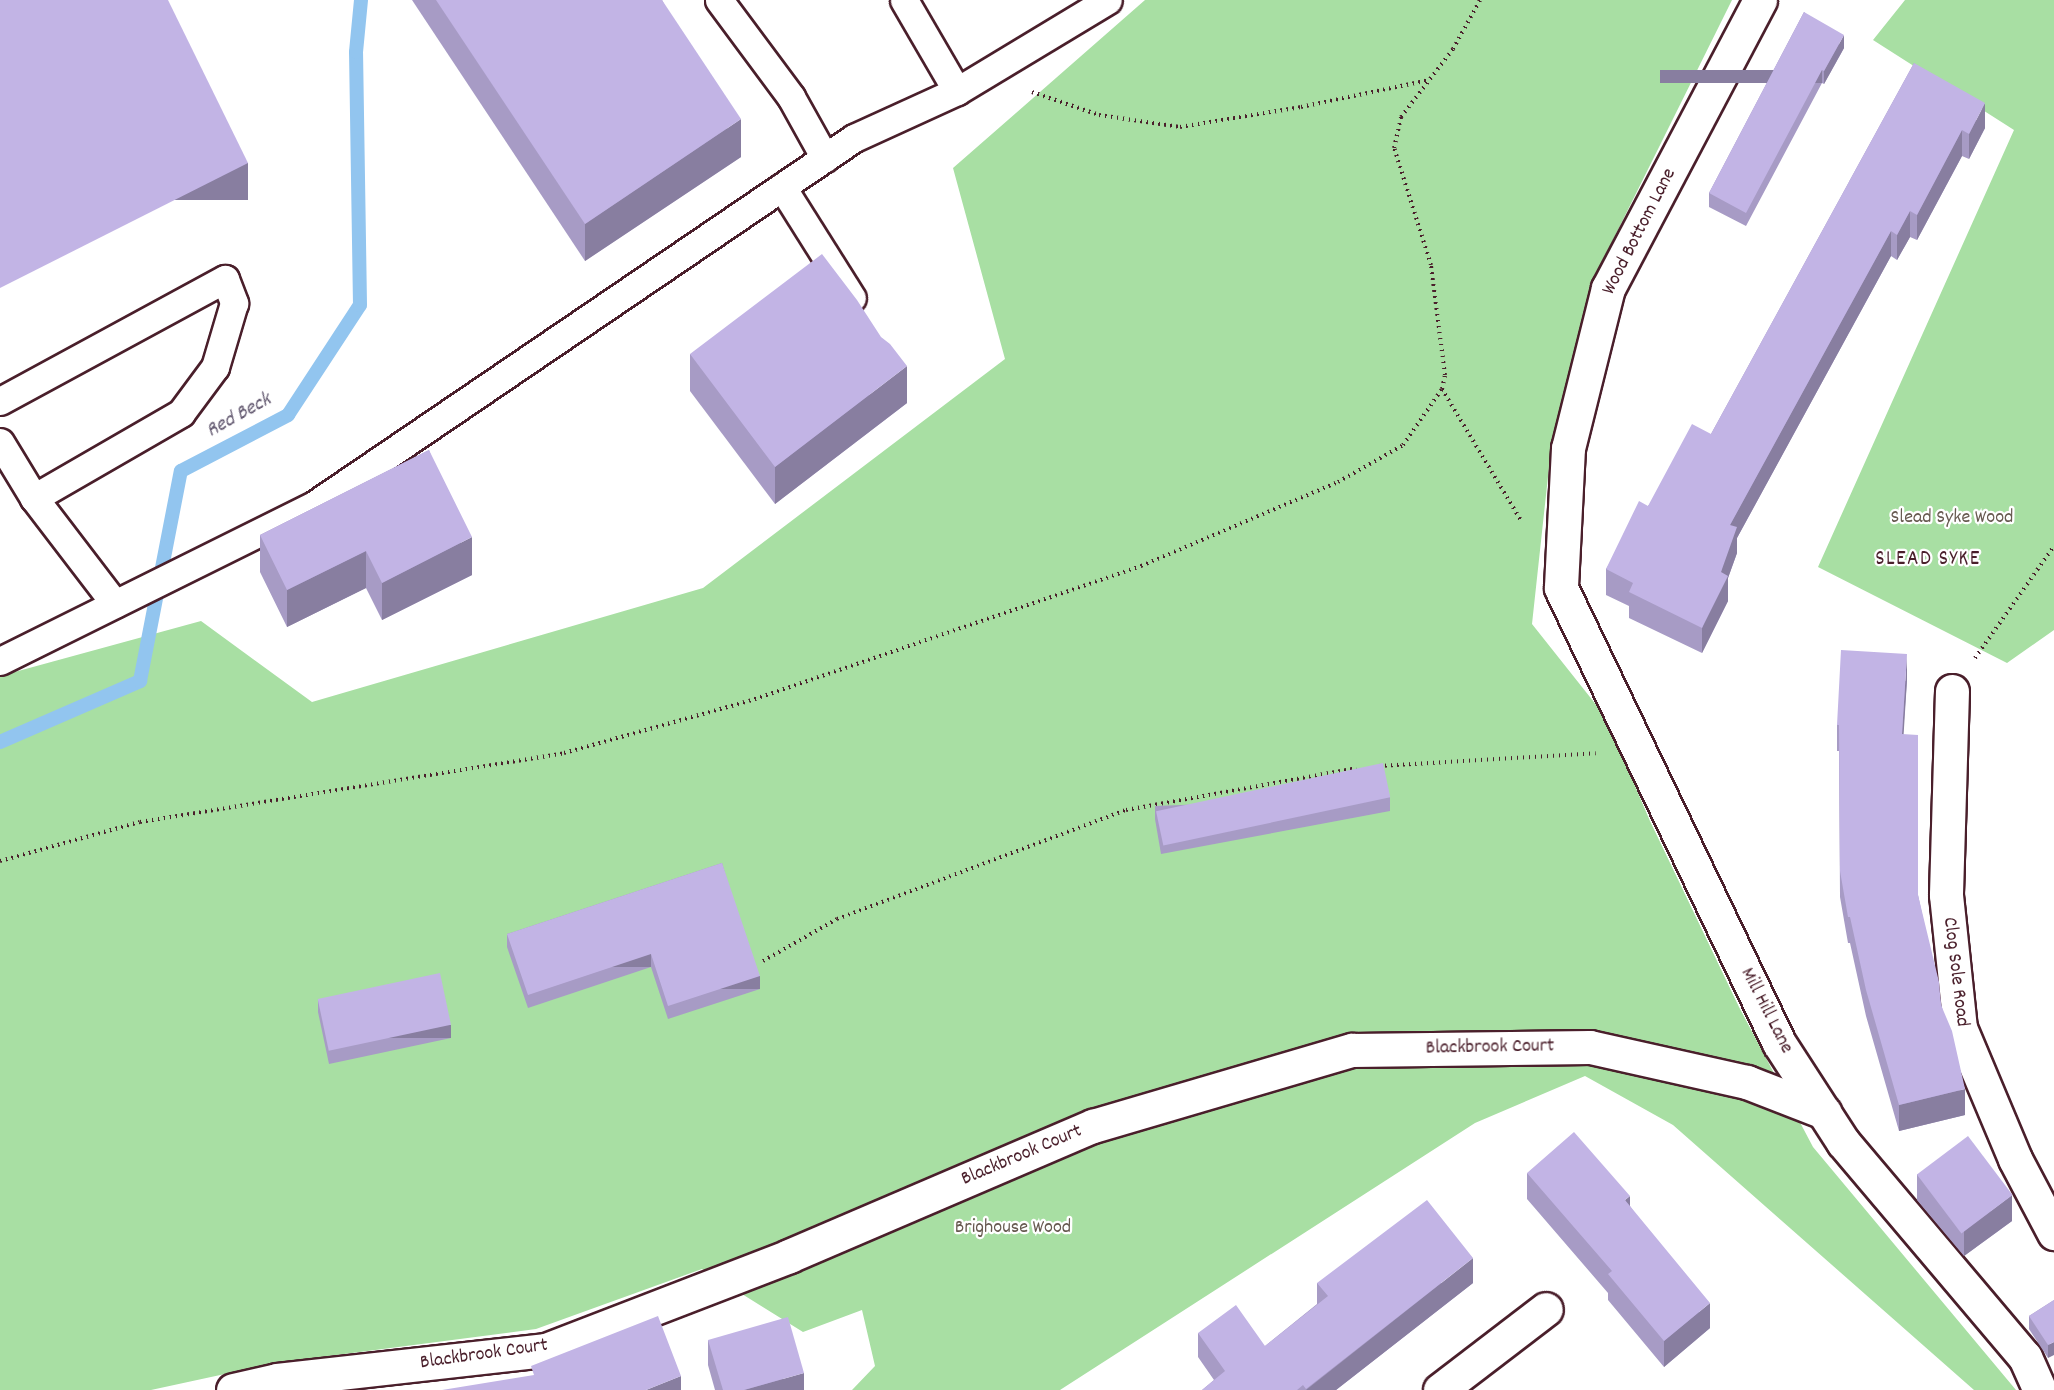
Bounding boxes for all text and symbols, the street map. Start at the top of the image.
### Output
street label: Wood Bottom Lane [1598,165,1682,299]
water label: Red Beck [202,388,276,444]
park label: Slead Syke Wood [1891,506,2013,530]
district label: SLEAD SYKE [1875,547,1981,573]
street label: Clog Sole Road [1936,916,1974,1028]
street label: Mill Hill Lane [1734,964,1798,1058]
street label: Blackbrook Court [1425,1035,1555,1061]
street label: Blackbrook Court [958,1120,1086,1192]
park label: Brighouse Wood [955,1216,1071,1240]
street label: Blackbrook Court [419,1334,549,1376]

